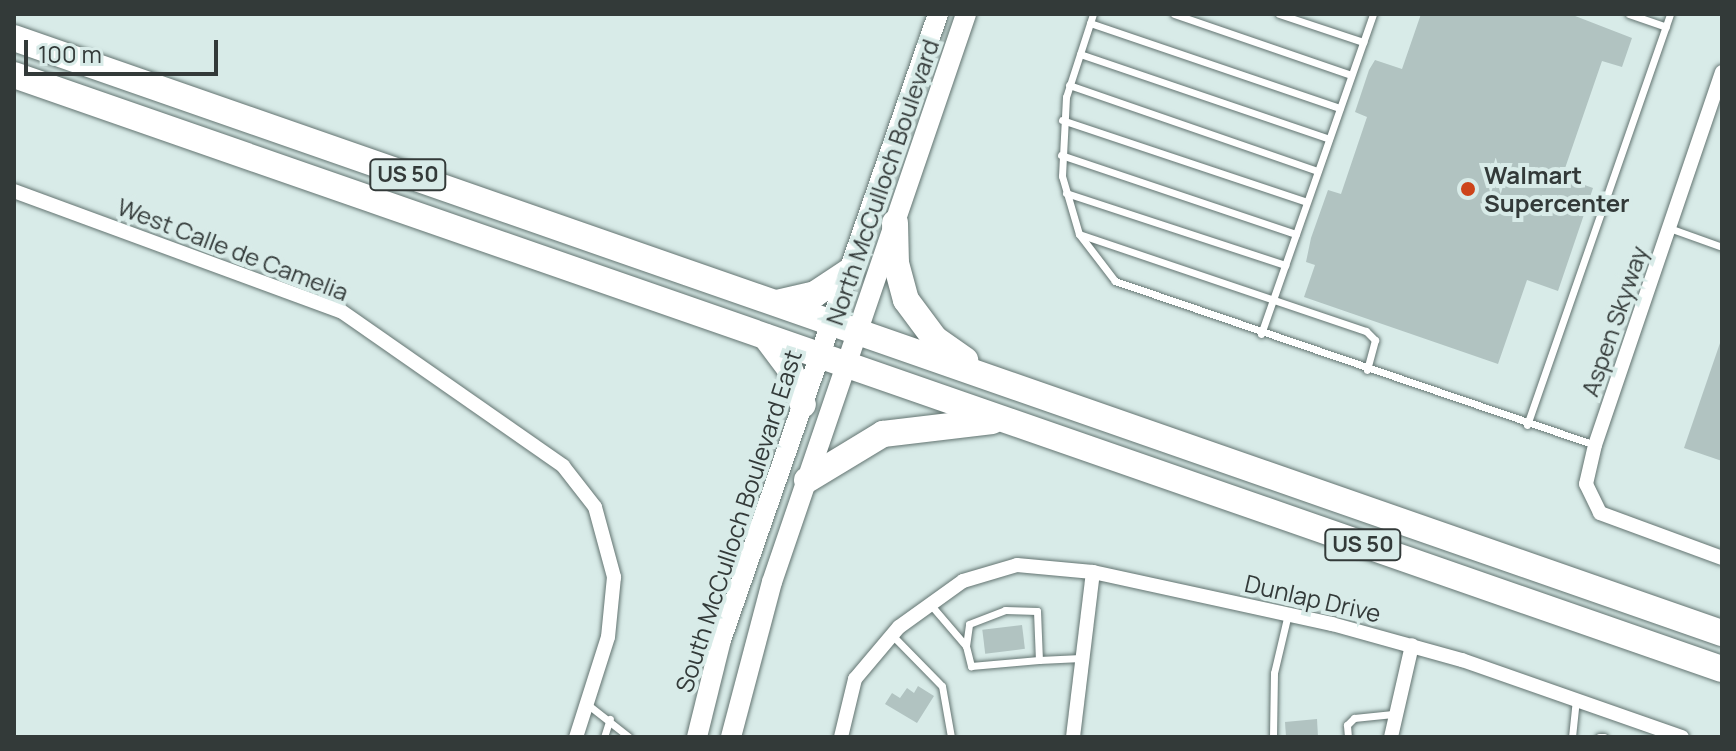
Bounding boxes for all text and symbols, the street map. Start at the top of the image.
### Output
scale bar [28,24,222,74]
street label: North McCulloch Boulevard [819,35,945,329]
text: 100 m [38,37,102,70]
road number: US 50 [368,157,448,193]
place label: Walmart Supercenter [1484,161,1630,217]
marker: Walmart Supercenter [1459,180,1477,198]
street label: West Calle de Camelia [113,192,353,306]
street label: Aspen Skyway [1575,242,1653,400]
street label: South McCulloch Boulevard East [669,346,807,696]
road number: US 50 [1323,527,1403,563]
street label: Dunlap Drive [1242,568,1384,628]

